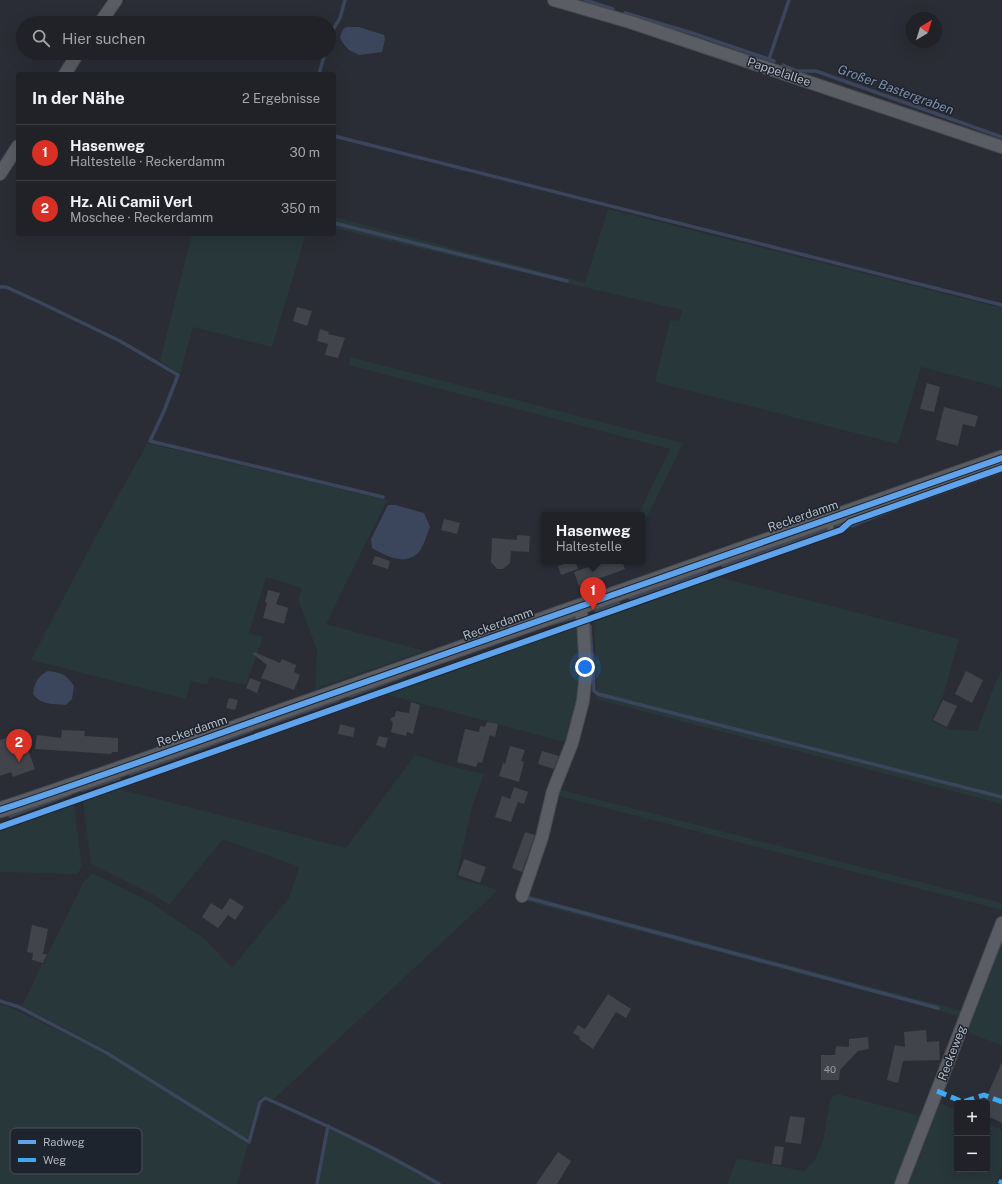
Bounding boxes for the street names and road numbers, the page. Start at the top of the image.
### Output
street label: Pappelallee [746,55,813,89]
street label: Reckerdamm [766,497,840,535]
street label: Reckerdamm [461,605,535,643]
street label: Reckerdamm [155,712,229,750]
street label: Reckeweg [935,1024,969,1082]

